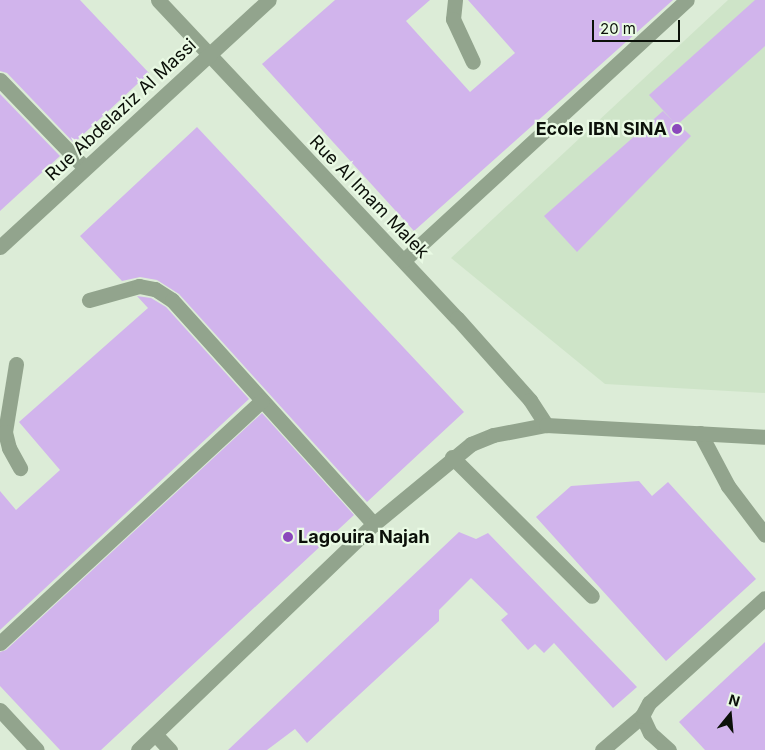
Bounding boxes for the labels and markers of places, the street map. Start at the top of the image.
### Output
place label: Ecole IBN SINA [536,118,667,140]
marker: Ecole IBN SINA [671,123,683,135]
place label: Lagouira Najah [298,526,430,548]
marker: Lagouira Najah [282,531,294,543]

